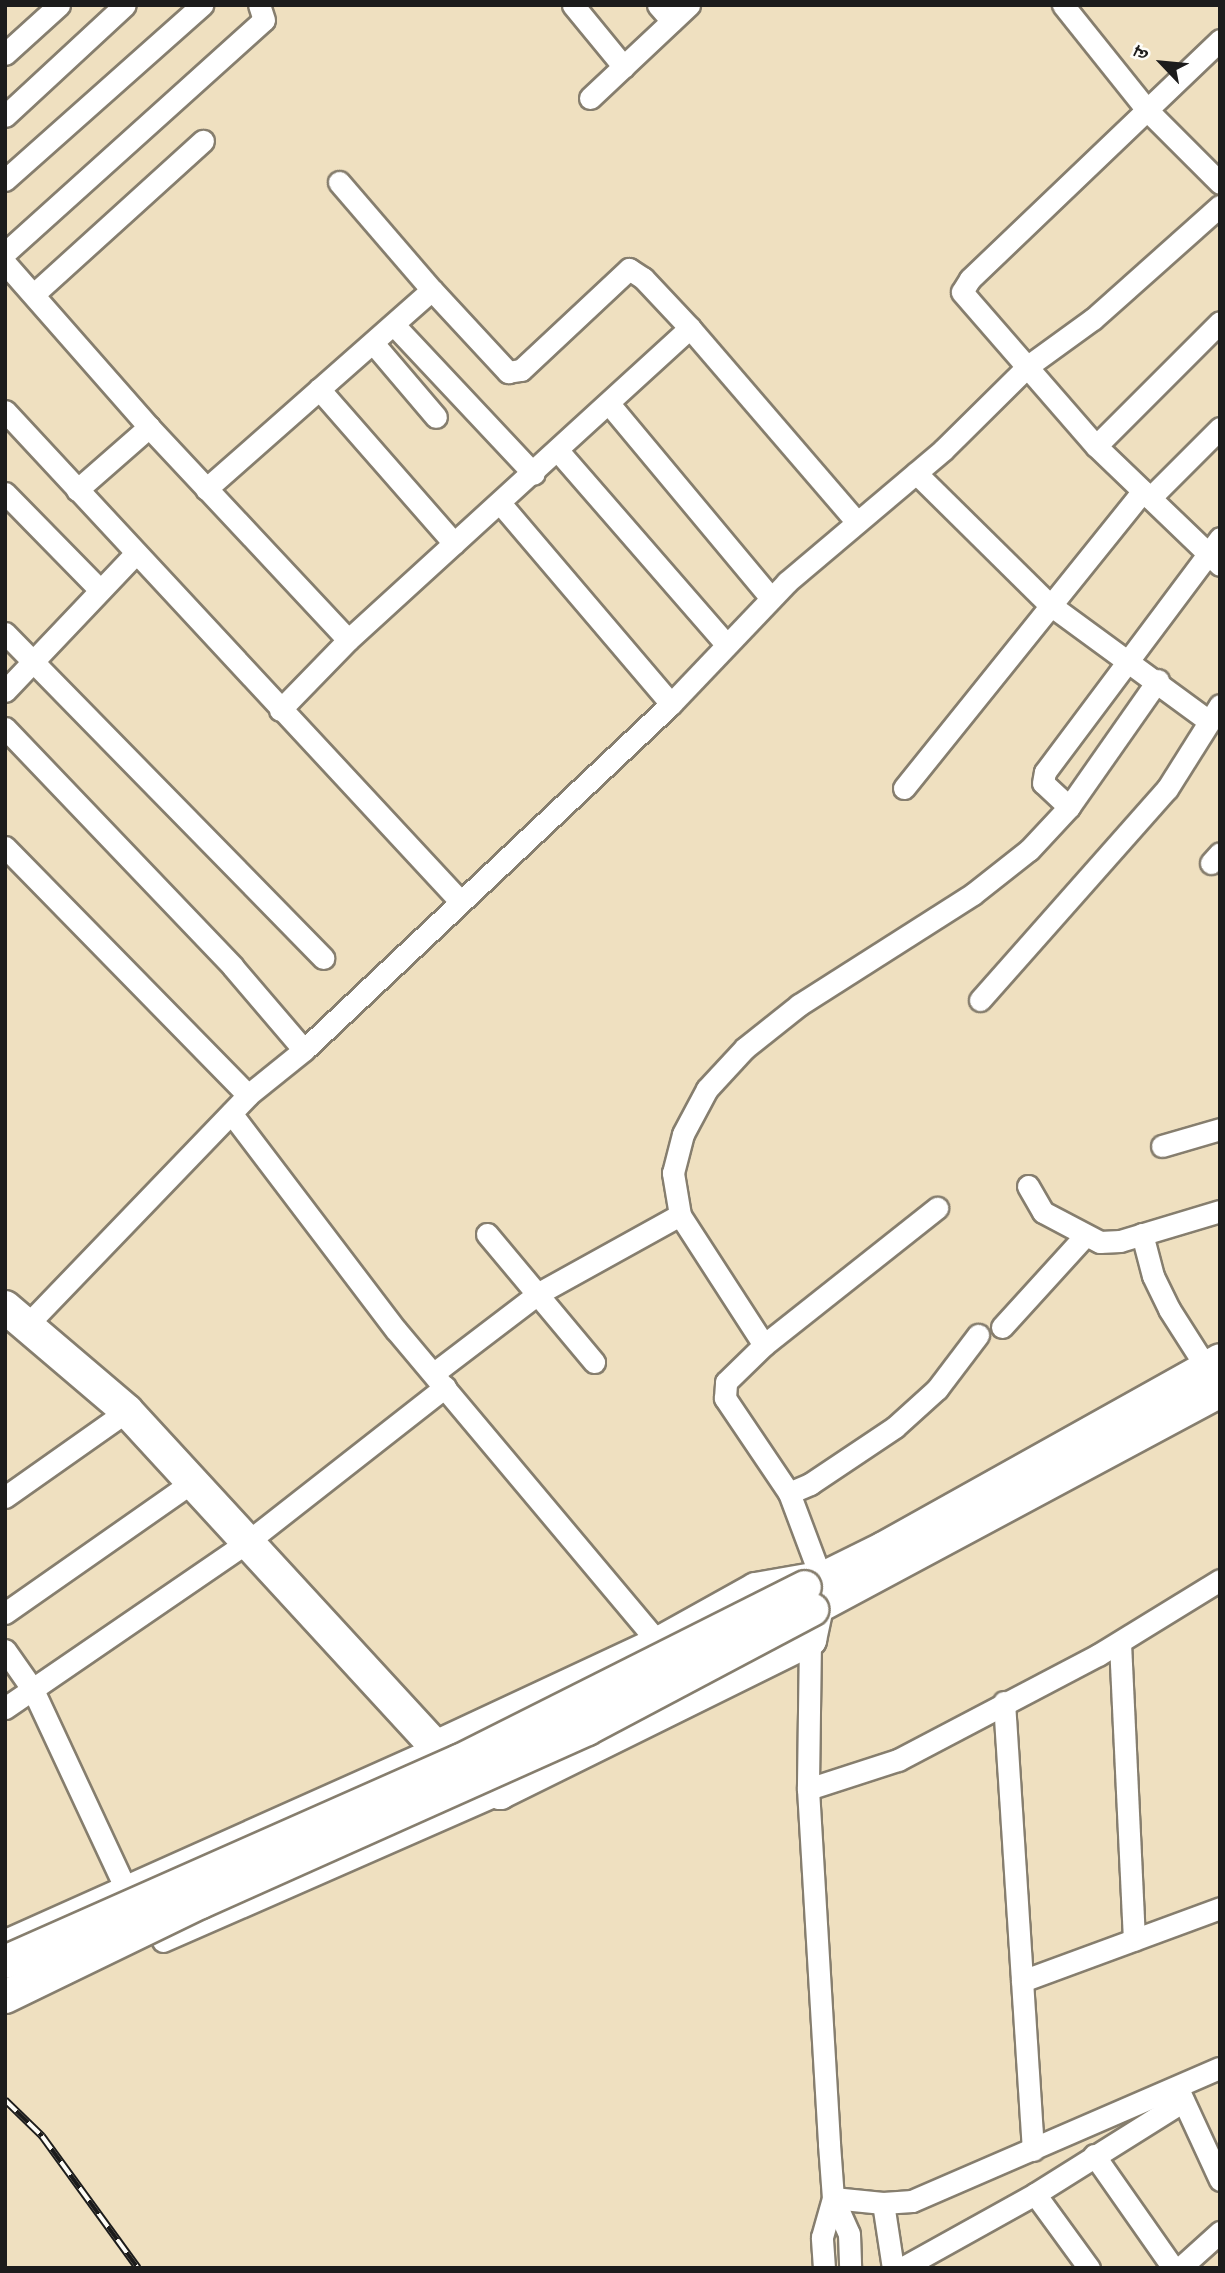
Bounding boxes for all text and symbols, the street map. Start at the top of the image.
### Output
north arrow [1127,28,1197,98]
text: उ [1128,43,1157,64]

